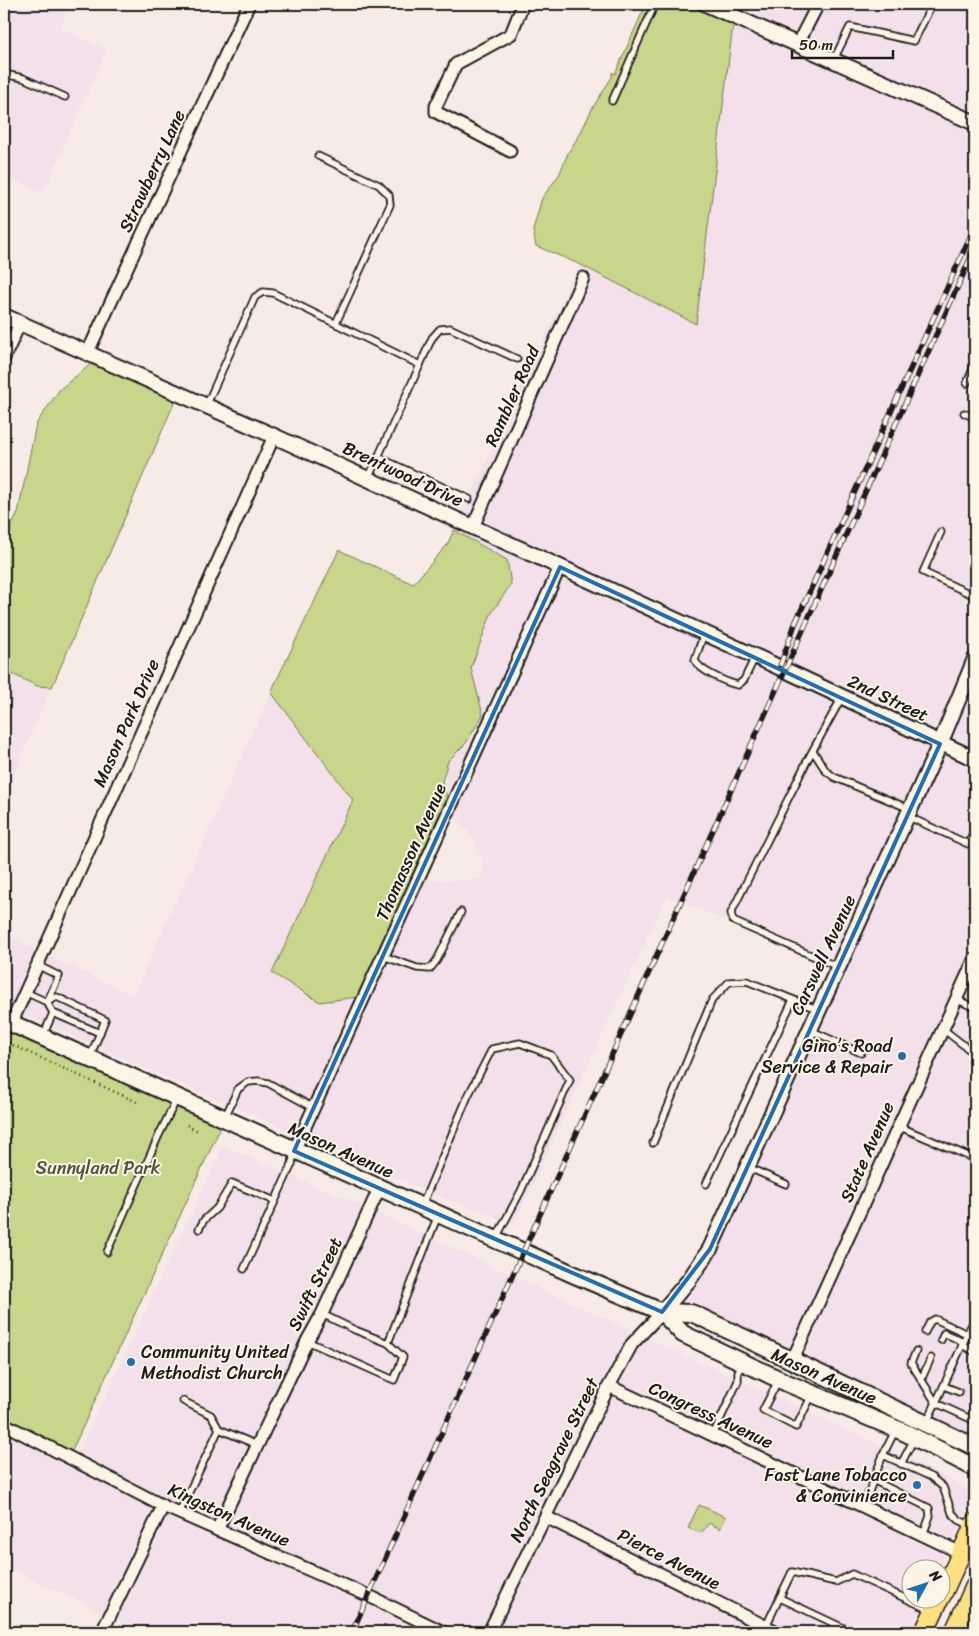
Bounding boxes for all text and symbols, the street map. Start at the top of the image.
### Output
scale bar [792,28,893,60]
text: 50 m [799,32,834,58]
street label: Strawberry Lane [110,104,194,238]
street label: Rambler Road [475,339,549,452]
street label: Brentwood Drive [337,432,469,516]
street label: Mason Park Drive [83,654,169,792]
street label: 2nd Street [842,665,934,731]
street label: Thomasson Avenue [366,778,456,926]
street label: Carswell Avenue [781,889,865,1021]
place label: Gino’s Road Service & Repair [761,1030,894,1083]
marker: Gino’s Road Service & Repair [896,1050,908,1062]
street label: State Avenue [831,1096,903,1208]
street label: Mason Avenue [283,1112,399,1188]
park label: Sunnyland Park [36,1152,161,1184]
street label: Swift Street [278,1232,352,1336]
place label: Community United Methodist Church [141,1336,290,1389]
street label: Mason Avenue [766,1338,882,1414]
marker: Community United Methodist Church [125,1356,137,1368]
street label: North Seagrave Street [500,1371,608,1548]
street label: Congress Avenue [643,1372,779,1458]
place label: Fast Lane Tobacco & Convinience [765,1459,907,1512]
street label: Kingston Avenue [163,1474,295,1556]
marker: Fast Lane Tobacco & Convinience [911,1479,923,1491]
street label: Pierce Avenue [612,1519,727,1599]
north arrow [902,1558,952,1608]
text: N [922,1563,948,1588]

